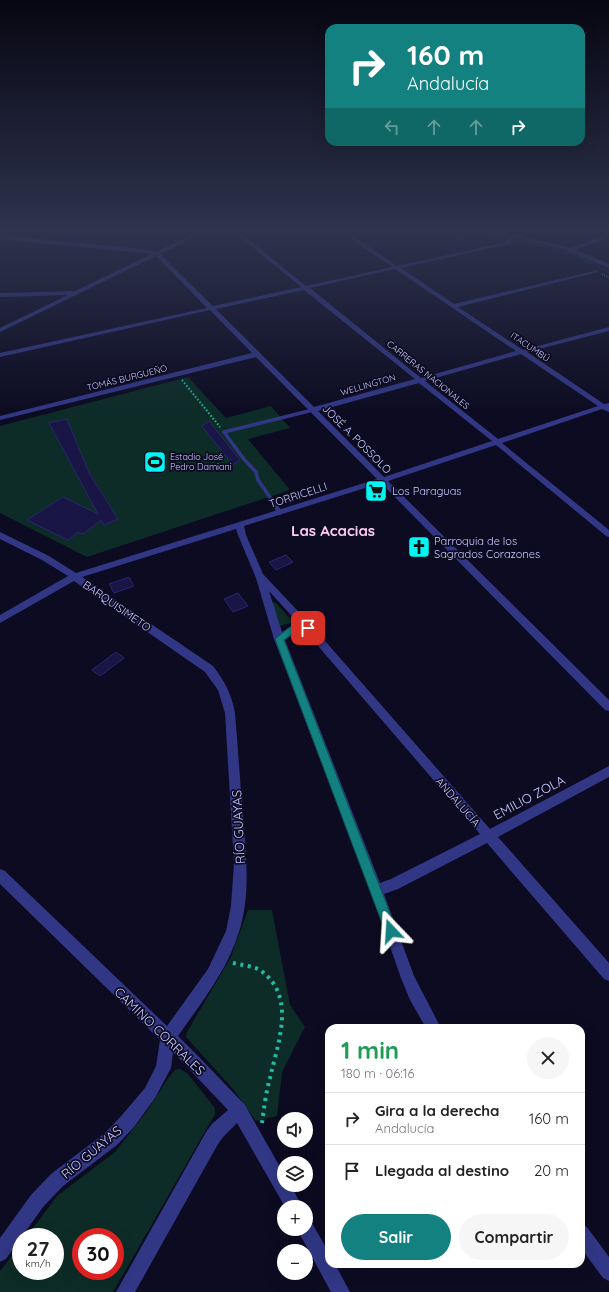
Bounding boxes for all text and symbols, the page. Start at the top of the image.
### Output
text: 160 m [407,37,484,72]
icon: right [341,40,393,92]
text: Andalucía [407,72,489,95]
icon: left [381,116,403,138]
icon: ahead [423,116,445,138]
icon: ahead [465,116,487,138]
icon: right [507,116,529,138]
street label: ITACUMBÚ [509,329,552,364]
street label: CARRERAS NACIONALES [385,338,472,411]
street label: TOMÁS BURGUEÑO [86,362,168,393]
street label: WELLINGTON [339,371,397,398]
street label: JOSÉ A. POSSOLO [319,401,395,477]
sports icon: Estadio José Pedro Damiani [142,449,168,475]
place label: Estadio José Pedro Damiani [170,451,232,472]
supermarket icon: Los Paraguas [363,478,389,504]
street label: TORRICELLI [267,479,329,511]
place label: Los Paraguas [392,484,461,498]
district label: Las Acacias [291,521,375,540]
church icon: Parroquia de los Sagrados Corazones [406,534,432,560]
place label: Parroquia de los Sagrados Corazones [434,534,540,561]
street label: BARQUISIMETO [80,577,154,635]
pin [291,611,325,645]
icon: arrive [297,617,319,639]
street label: EMILIO ZOLA [491,771,568,823]
street label: ANDALUCÍA [433,775,483,829]
street label: RÍO GUAYAS [228,790,248,864]
position arrow [370,910,412,952]
street label: CAMINO CORRALES [111,984,209,1078]
text: 1 min [341,1035,399,1065]
button: close [527,1037,569,1079]
text: 180 m · 06:16 [341,1065,415,1081]
text: Gira a la derecha [375,1101,500,1120]
icon: right [341,1108,363,1130]
text: 160 m [529,1109,569,1128]
map controls [277,1112,313,1280]
button: sound [277,1112,313,1148]
text: Andalucía [375,1120,434,1136]
street label: RÍO GUAYAS [58,1122,124,1182]
button: layers [277,1156,313,1192]
icon: arrive [341,1160,363,1182]
text: Llegada al destino [375,1161,509,1180]
text: 20 m [534,1161,569,1180]
button: + [277,1200,313,1236]
button: Salir [341,1214,451,1260]
button: Compartir [459,1214,569,1260]
speed limit sign: 30 [72,1228,124,1280]
text: 27 [27,1236,49,1261]
button: − [277,1244,313,1280]
text: km/h [25,1257,51,1270]

